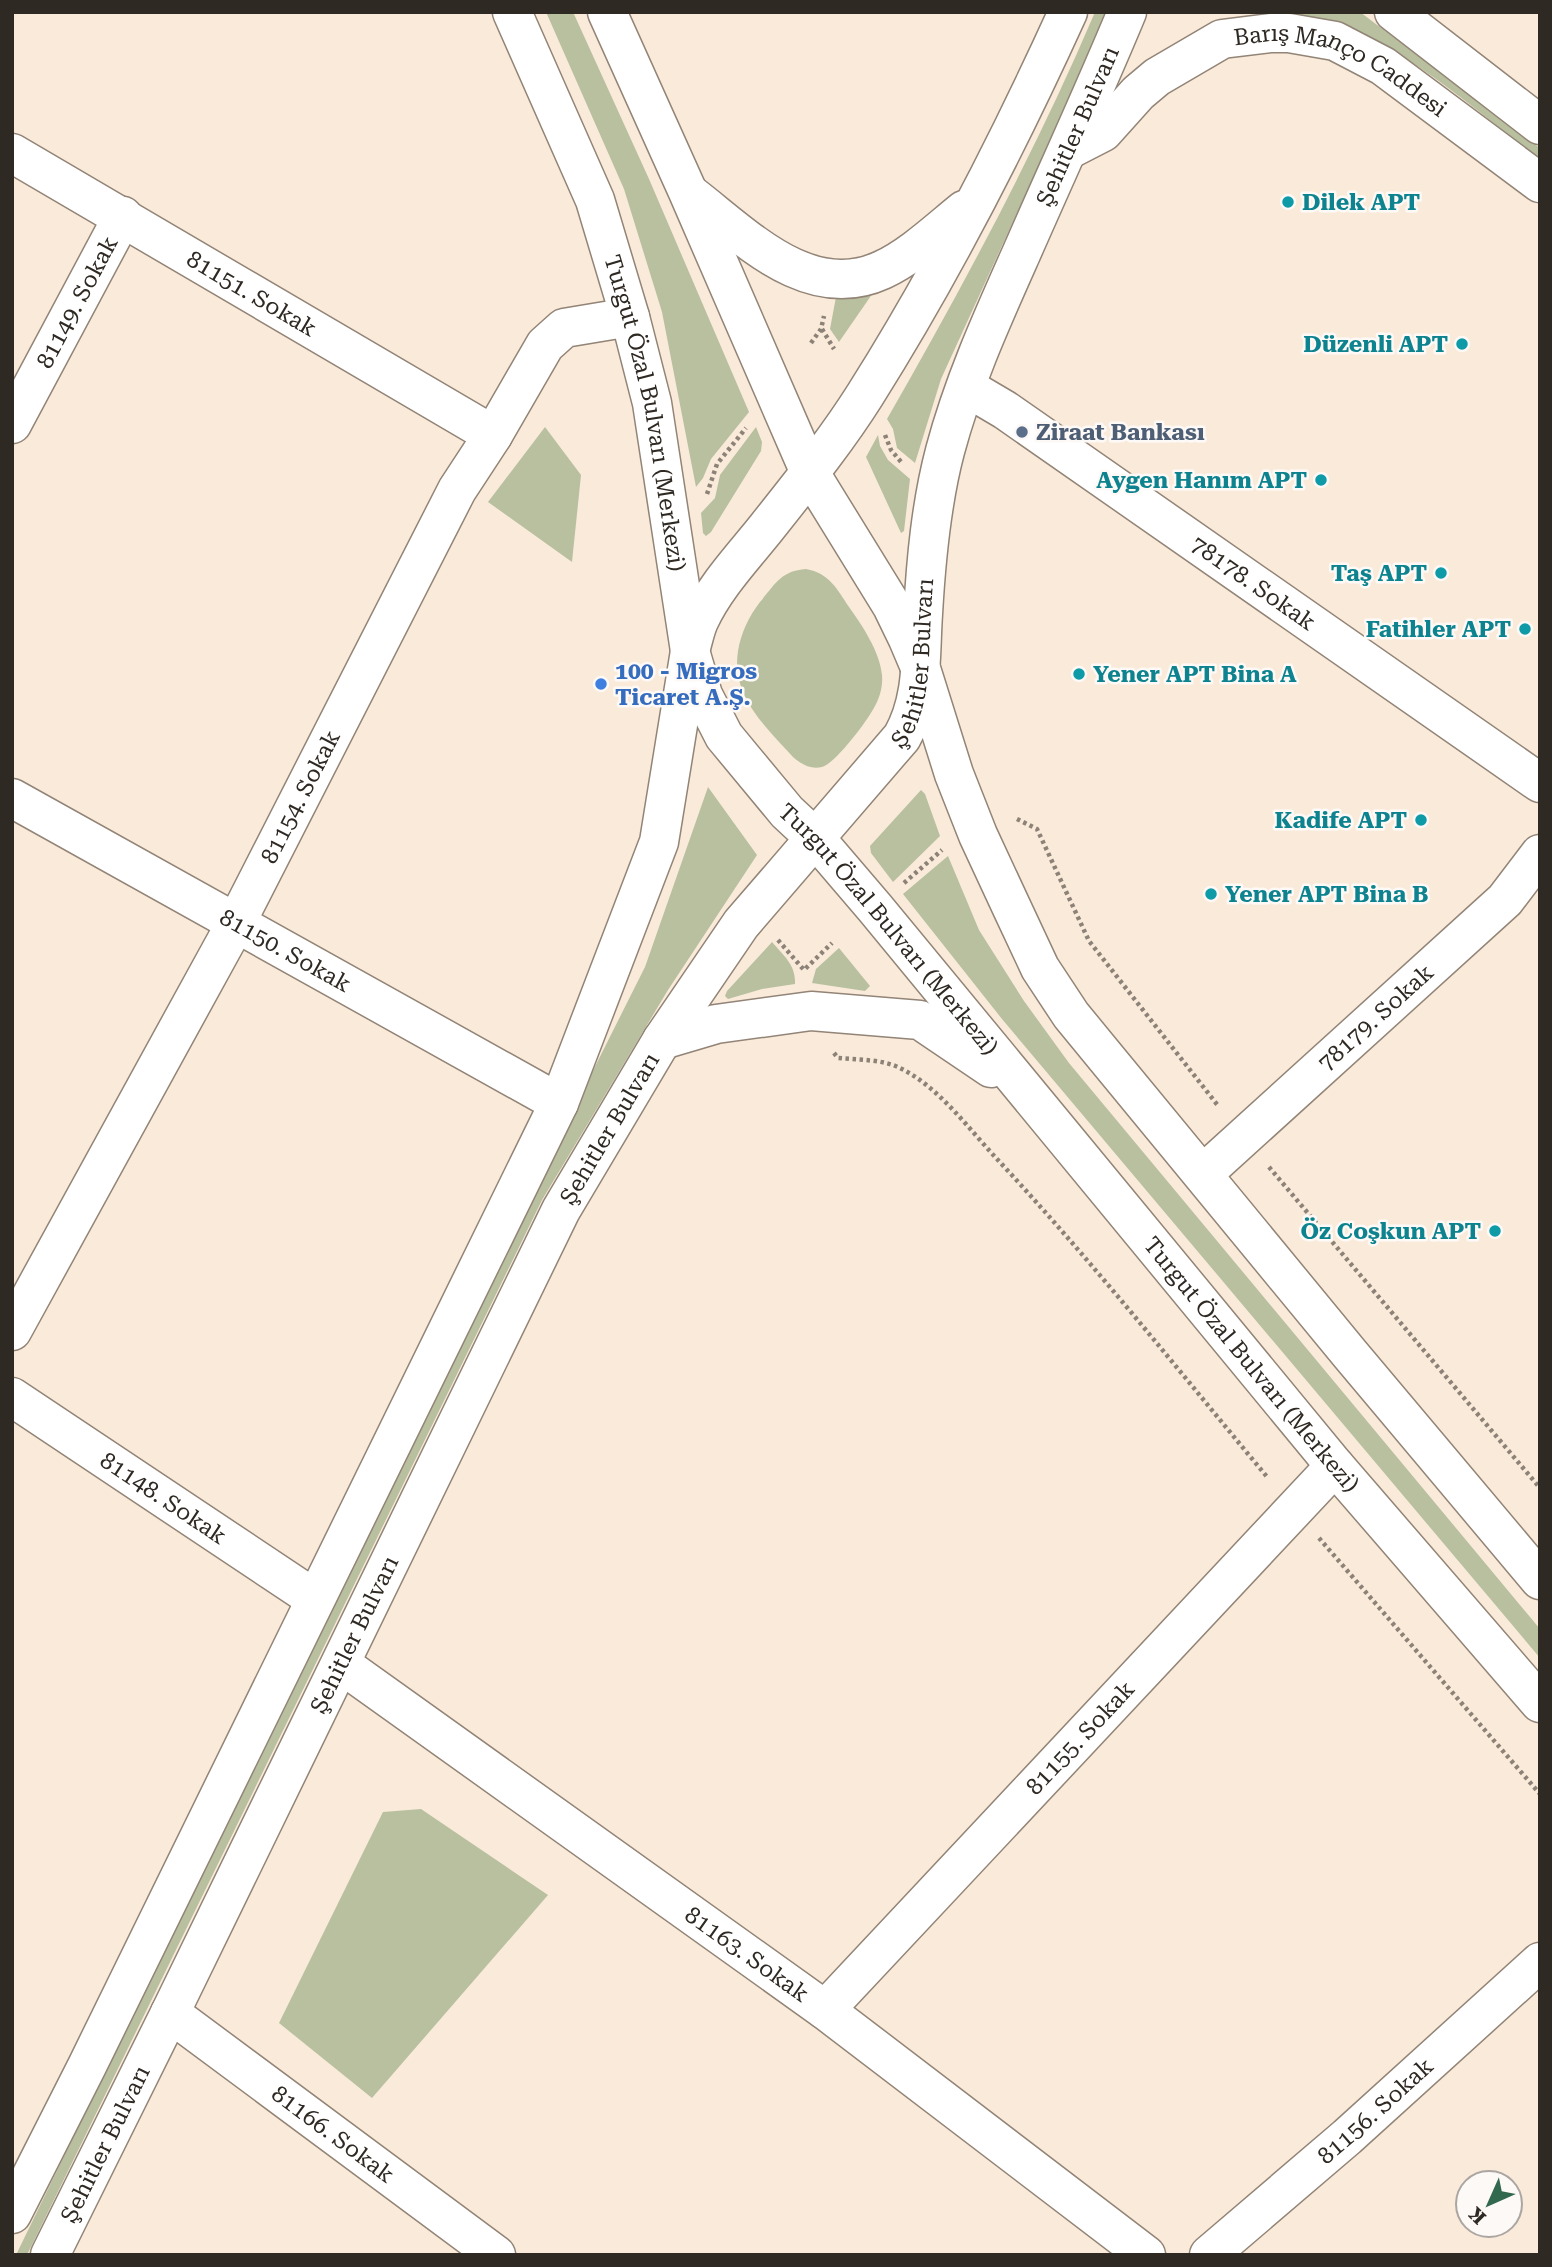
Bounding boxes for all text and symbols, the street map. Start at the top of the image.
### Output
street label: Barış Manço Caddesi [1232,20,1452,123]
street label: Şehitler Bulvarı [1031,43,1125,211]
place label: Dilek APT [1302,189,1420,216]
marker: Dilek APT [1280,194,1296,210]
street label: 81149. Sokak [31,231,124,373]
street label: 81151. Sokak [182,246,322,343]
street label: Turgut Özal Bulvarı (Merkezi) [598,252,691,573]
place label: Düzenli APT [1303,331,1448,358]
marker: Düzenli APT [1454,336,1470,352]
place label: Ziraat Bankası [1036,419,1205,446]
marker: Ziraat Bankası [1014,424,1030,440]
place label: Aygen Hanım APT [1096,467,1307,494]
marker: Aygen Hanım APT [1313,472,1329,488]
street label: 78178. Sokak [1185,531,1321,637]
place label: Taş APT [1331,560,1427,587]
marker: Taş APT [1433,565,1449,581]
street label: Şehitler Bulvarı [886,577,939,754]
place label: Fatihler APT [1366,616,1511,643]
marker: Fatihler APT [1517,621,1533,637]
place label: 100 - Migros Ticaret A.Ş. [615,658,757,711]
place label: Yener APT Bina A [1093,661,1297,688]
marker: Yener APT Bina A [1071,666,1087,682]
marker: 100 - Migros Ticaret A.Ş. [593,676,609,692]
street label: 81154. Sokak [256,726,346,868]
street label: Turgut Özal Bulvarı (Merkezi) [773,798,1003,1061]
place label: Kadife APT [1275,807,1407,834]
marker: Kadife APT [1413,812,1429,828]
place label: Yener APT Bina B [1225,881,1429,908]
marker: Yener APT Bina B [1203,886,1219,902]
street label: 81150. Sokak [215,904,356,998]
street label: 78179. Sokak [1313,959,1439,1077]
street label: Şehitler Bulvarı [554,1048,665,1209]
place label: Öz Coşkun APT [1301,1217,1481,1245]
marker: Öz Coşkun APT [1487,1223,1503,1239]
street label: Turgut Özal Bulvarı (Merkezi) [1138,1232,1364,1498]
street label: 81148. Sokak [95,1447,232,1550]
street label: Şehitler Bulvarı [305,1552,404,1718]
street label: 81155. Sokak [1021,1675,1140,1801]
street label: 81163. Sokak [679,1901,814,2008]
street label: 81156. Sokak [1312,2052,1439,2170]
street label: Şehitler Bulvarı [55,2061,156,2227]
street label: 81166. Sokak [266,2080,400,2189]
north arrow [1454,2169,1524,2239]
text: K [1464,2202,1491,2229]

